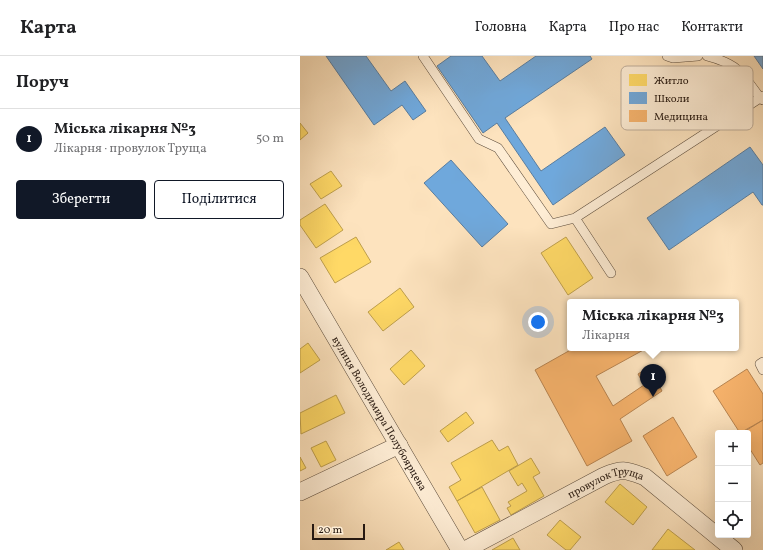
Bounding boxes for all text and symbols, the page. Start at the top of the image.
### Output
text: Карта [20,15,77,41]
text: Головна [475,18,527,37]
text: Карта [549,18,587,37]
text: Про нас [609,18,659,37]
text: Контакти [681,18,743,37]
legend [621,66,753,130]
text: Поруч [16,71,69,94]
text: Житло [654,74,689,89]
text: Школи [654,92,690,107]
text: Медицина [654,110,708,125]
text: Міська лікарня №3 [54,119,196,140]
text: 1 [26,130,32,148]
text: 50 m [256,130,284,148]
text: Лікарня · провулок Труща [54,140,207,158]
button: Зберегти [16,180,146,219]
button: Поділитися [154,180,284,219]
popup [567,299,739,351]
text: Міська лікарня №3 [582,306,724,327]
your location [528,312,548,332]
text: Лікарня [582,327,630,345]
street label: вулиця Володимира Полубоярцева [327,334,430,495]
pin: 1 [640,364,666,397]
map controls [715,430,751,538]
button: + [715,430,751,466]
street label: провулок Труща [565,465,646,503]
button: − [715,466,751,502]
button: locate [715,502,751,538]
scale bar [312,522,365,541]
text: 20 m [318,523,342,538]

